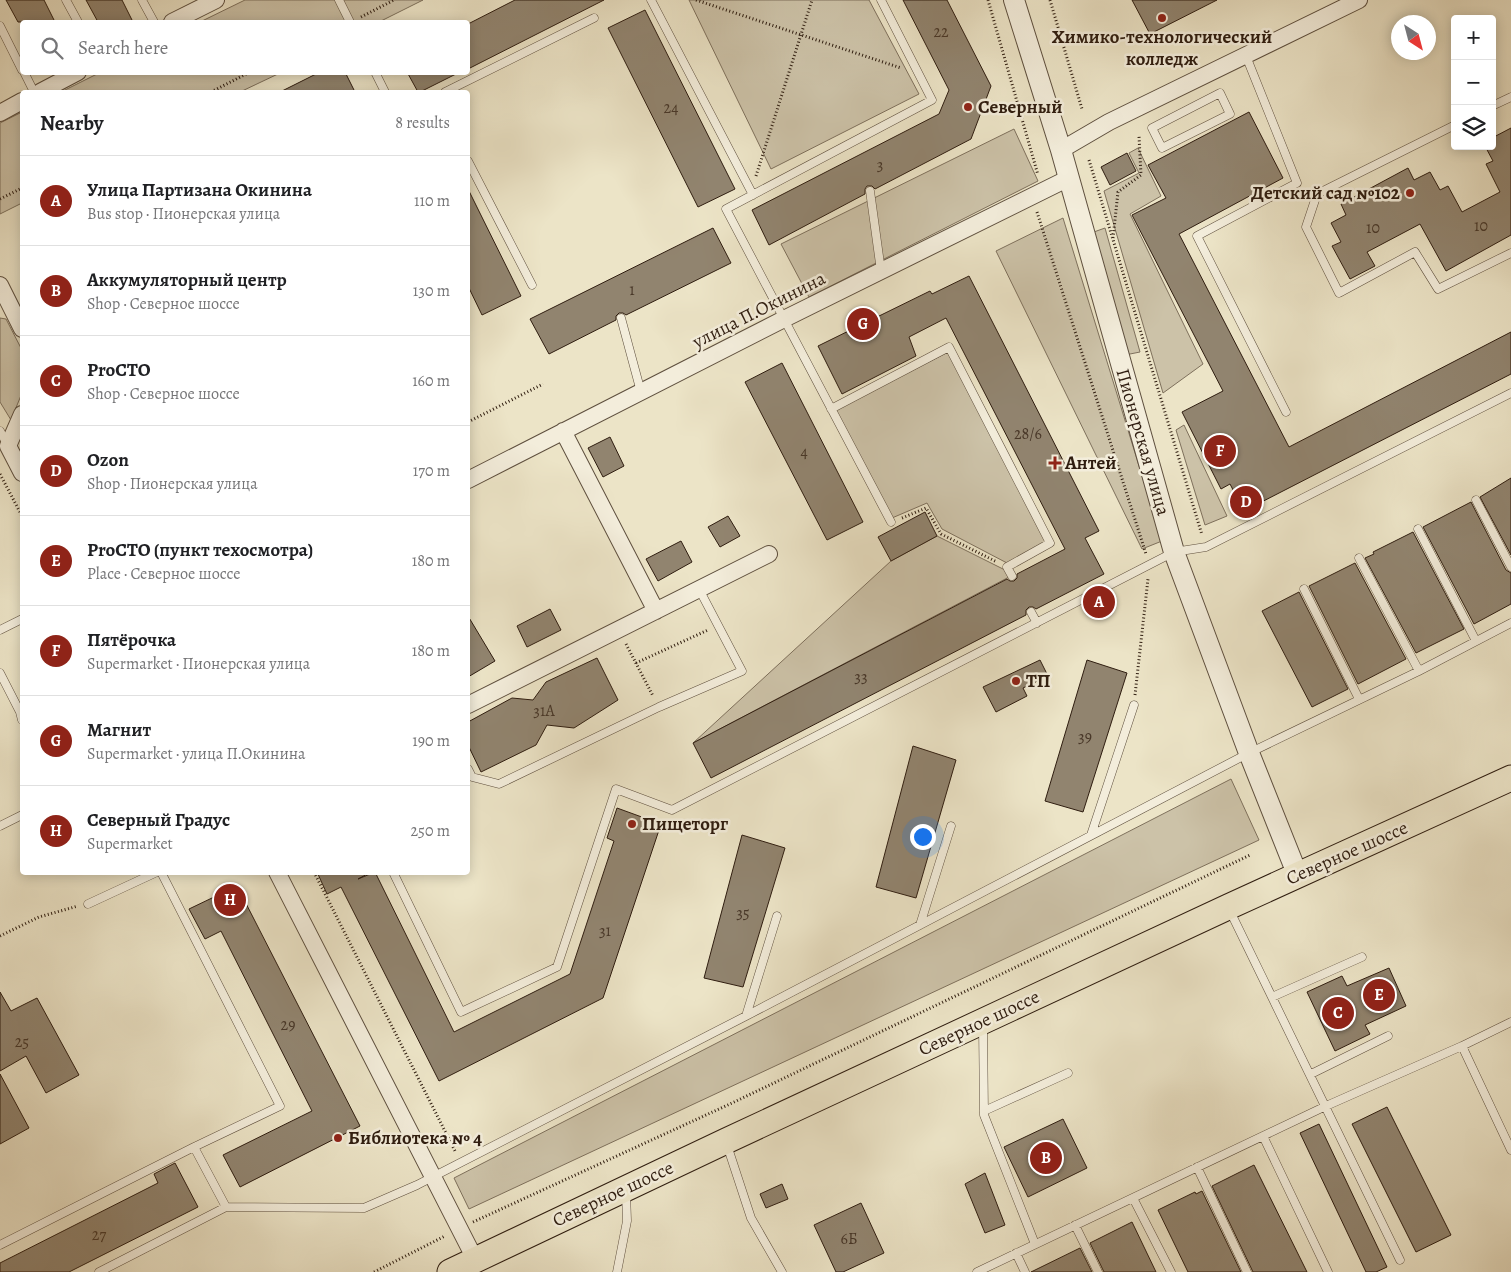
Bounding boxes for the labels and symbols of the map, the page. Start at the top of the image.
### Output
marker: Химико-технологический колледж [1156,12,1168,24]
north arrow [1391,15,1436,60]
house number: 22 [933,21,949,43]
place label: Химико-технологический колледж [1052,24,1272,72]
place label: Северный [978,94,1062,120]
house number: 24 [664,97,678,119]
marker: Северный [962,101,974,113]
house number: 3 [877,154,883,176]
place label: Детский сад №102 [1251,180,1400,206]
marker: Детский сад №102 [1404,187,1416,199]
house number: 10 [1474,215,1488,237]
house number: 10 [1366,217,1380,239]
street label: улица П.Окинина [687,265,830,355]
house number: 1 [629,279,635,301]
pin: G [847,305,879,343]
street label: Пионерская улица [1110,366,1176,519]
house number: 28/6 [1014,423,1042,445]
pin: F [1204,432,1236,470]
house number: 4 [800,441,808,463]
place label: Антей [1064,450,1116,476]
marker: Антей [1049,457,1061,469]
pin: D [1230,483,1262,521]
pin: A [1083,583,1115,621]
house number: 33 [854,666,868,688]
place label: ТП [1026,668,1051,694]
marker: ТП [1010,675,1022,687]
house number: 31А [533,700,555,722]
house number: 39 [1078,726,1092,748]
place label: Пищеторг [642,811,729,837]
street label: Северное шоссе [1282,815,1412,891]
marker: Пищеторг [626,818,638,830]
your location [910,824,936,850]
pin: H [214,881,246,919]
house number: 35 [736,902,750,924]
house number: 31 [599,920,612,942]
pin: E [1363,976,1395,1014]
street label: Северное шоссе [914,984,1044,1062]
pin: C [1322,994,1354,1032]
house number: 29 [281,1014,295,1036]
house number: 25 [15,1031,29,1053]
place label: Библиотека № 4 [348,1125,482,1151]
marker: Библиотека № 4 [332,1132,344,1144]
pin: B [1030,1139,1062,1177]
street label: Северное шоссе [548,1155,678,1233]
house number: 27 [92,1224,106,1246]
house number: 6Б [841,1228,857,1250]

